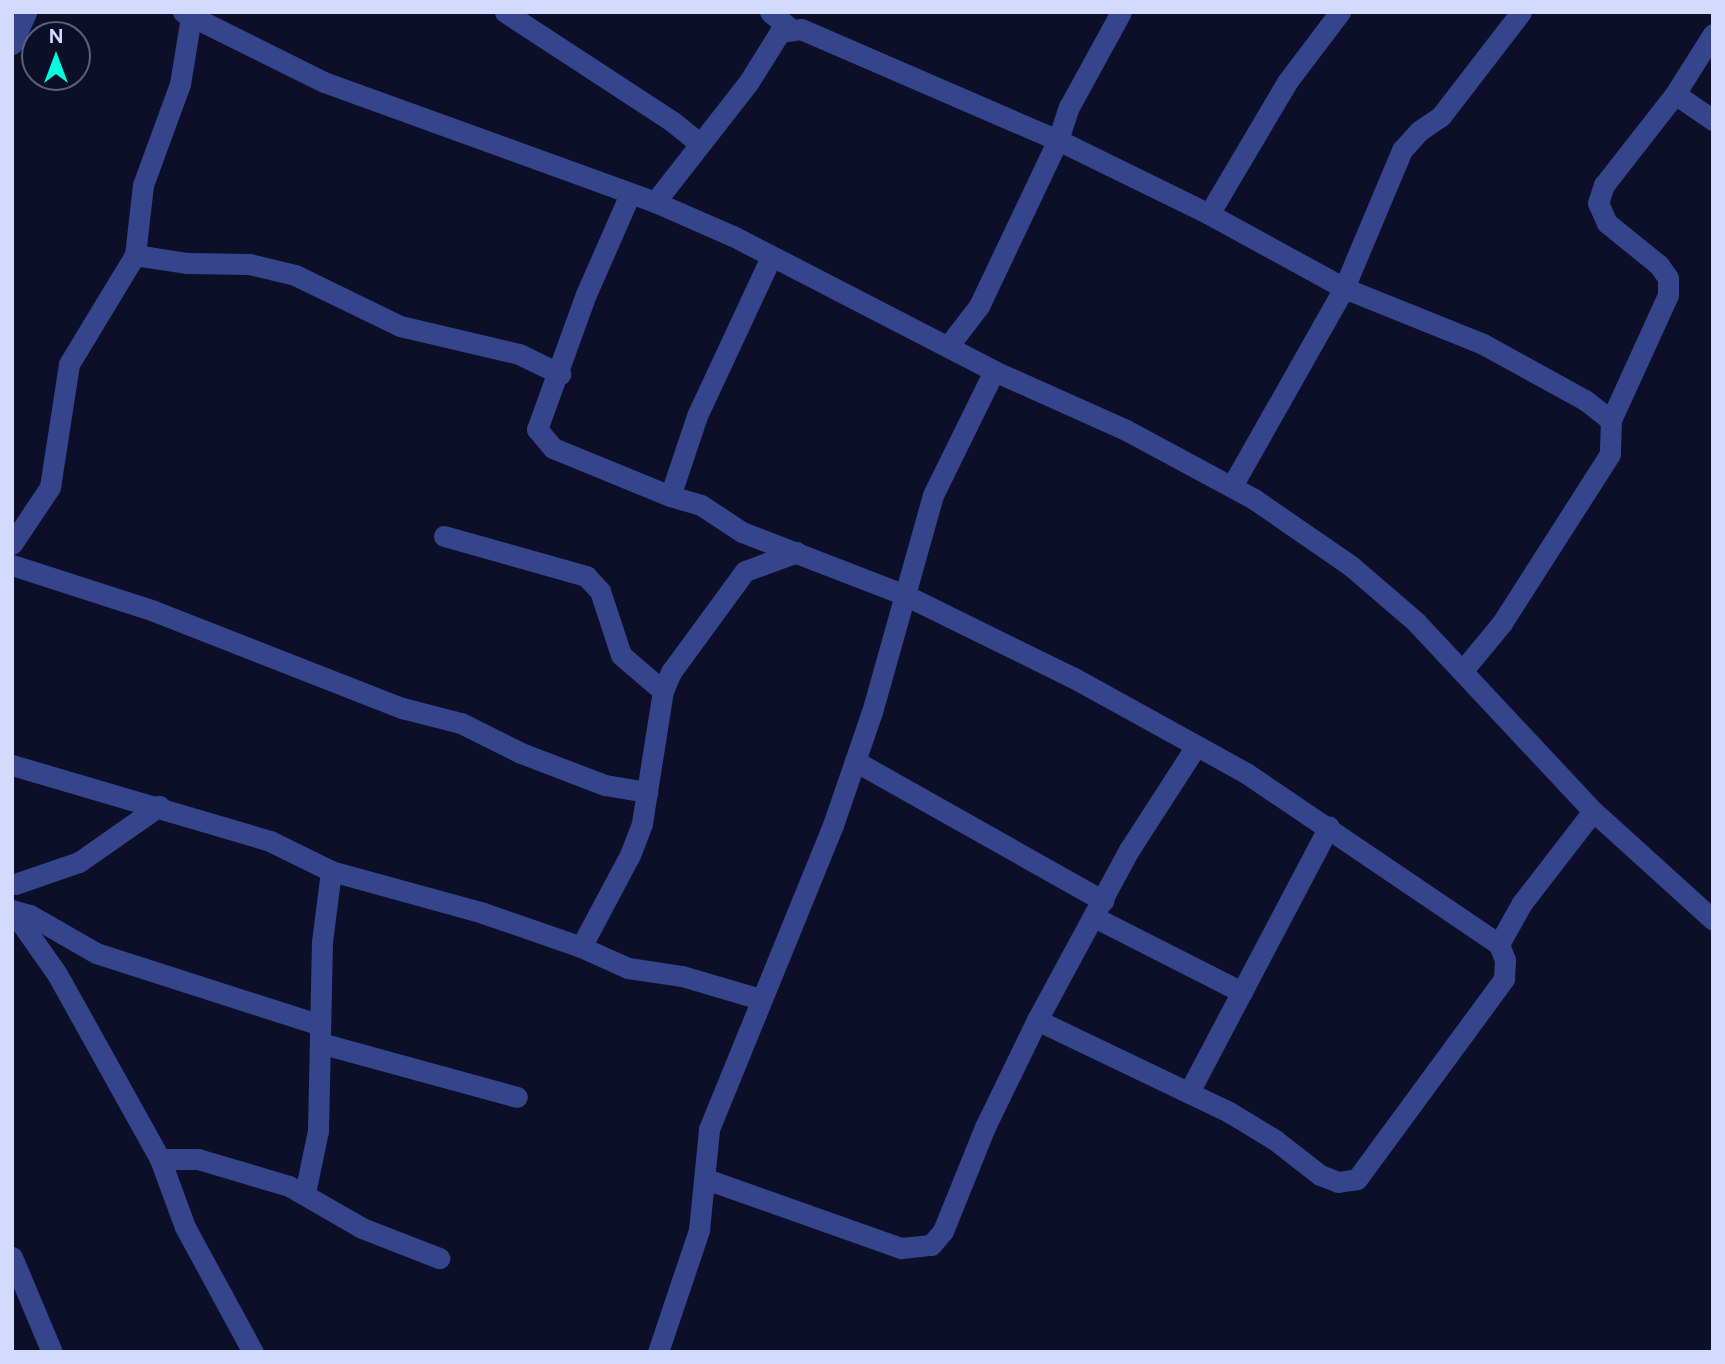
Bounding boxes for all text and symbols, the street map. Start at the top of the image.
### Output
north arrow [21,21,91,91]
text: N [49,25,63,48]

